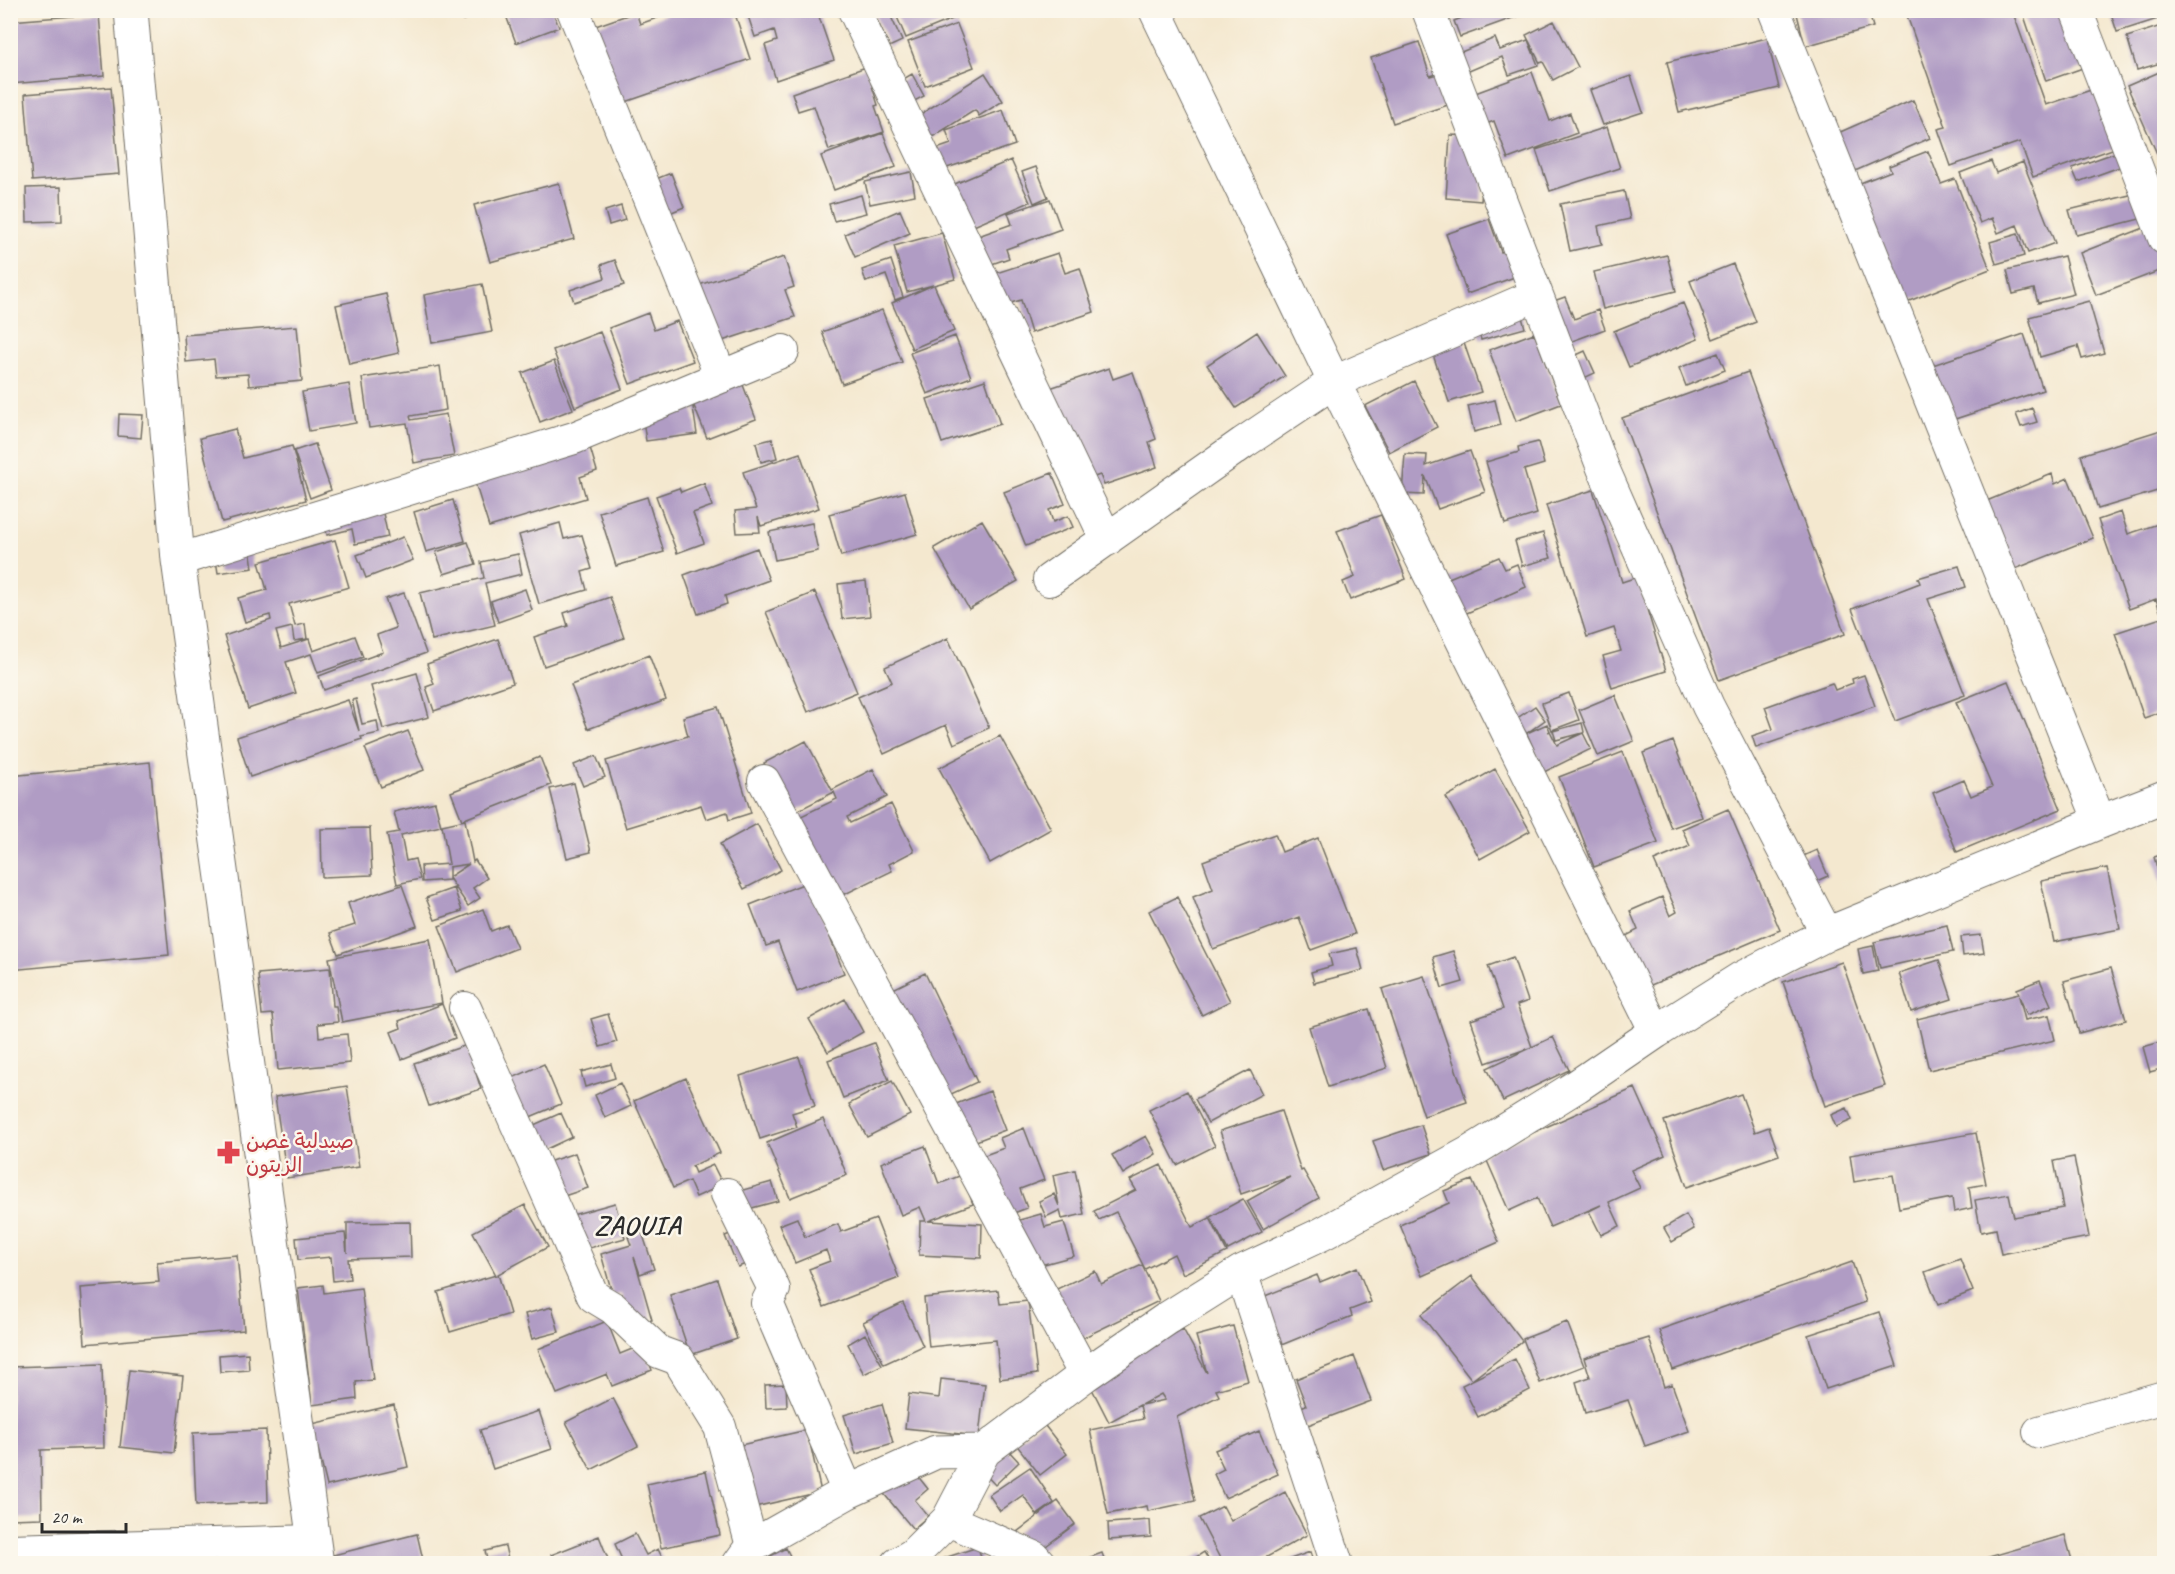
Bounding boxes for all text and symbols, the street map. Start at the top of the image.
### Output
place label: صيدلية غصن الزيتون [246,1128,354,1179]
pharmacy icon: صيدلية غصن الزيتون [215,1140,241,1166]
district label: ZAOUIA [594,1208,682,1242]
scale bar [42,1496,126,1534]
text: 20 m [51,1506,84,1528]

